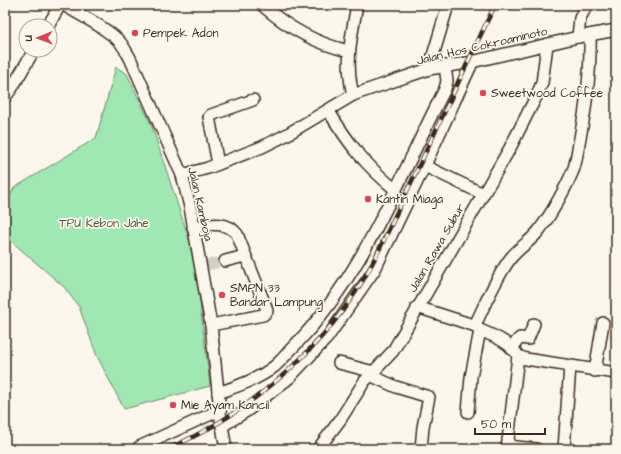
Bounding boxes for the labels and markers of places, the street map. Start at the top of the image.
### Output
place label: Pempek Adon [143,25,218,42]
marker: Pempek Adon [130,28,140,38]
place label: Sweetwood Coffee [491,85,603,102]
marker: Sweetwood Coffee [478,88,488,98]
place label: Kantin Miaga [376,191,443,209]
marker: Kantin Miaga [363,194,373,204]
place label: SMPN 33 Bandar Lampung [230,280,323,312]
marker: SMPN 33 Bandar Lampung [217,290,227,300]
place label: Mie Ayam Kancil [181,397,269,415]
marker: Mie Ayam Kancil [168,400,178,410]

